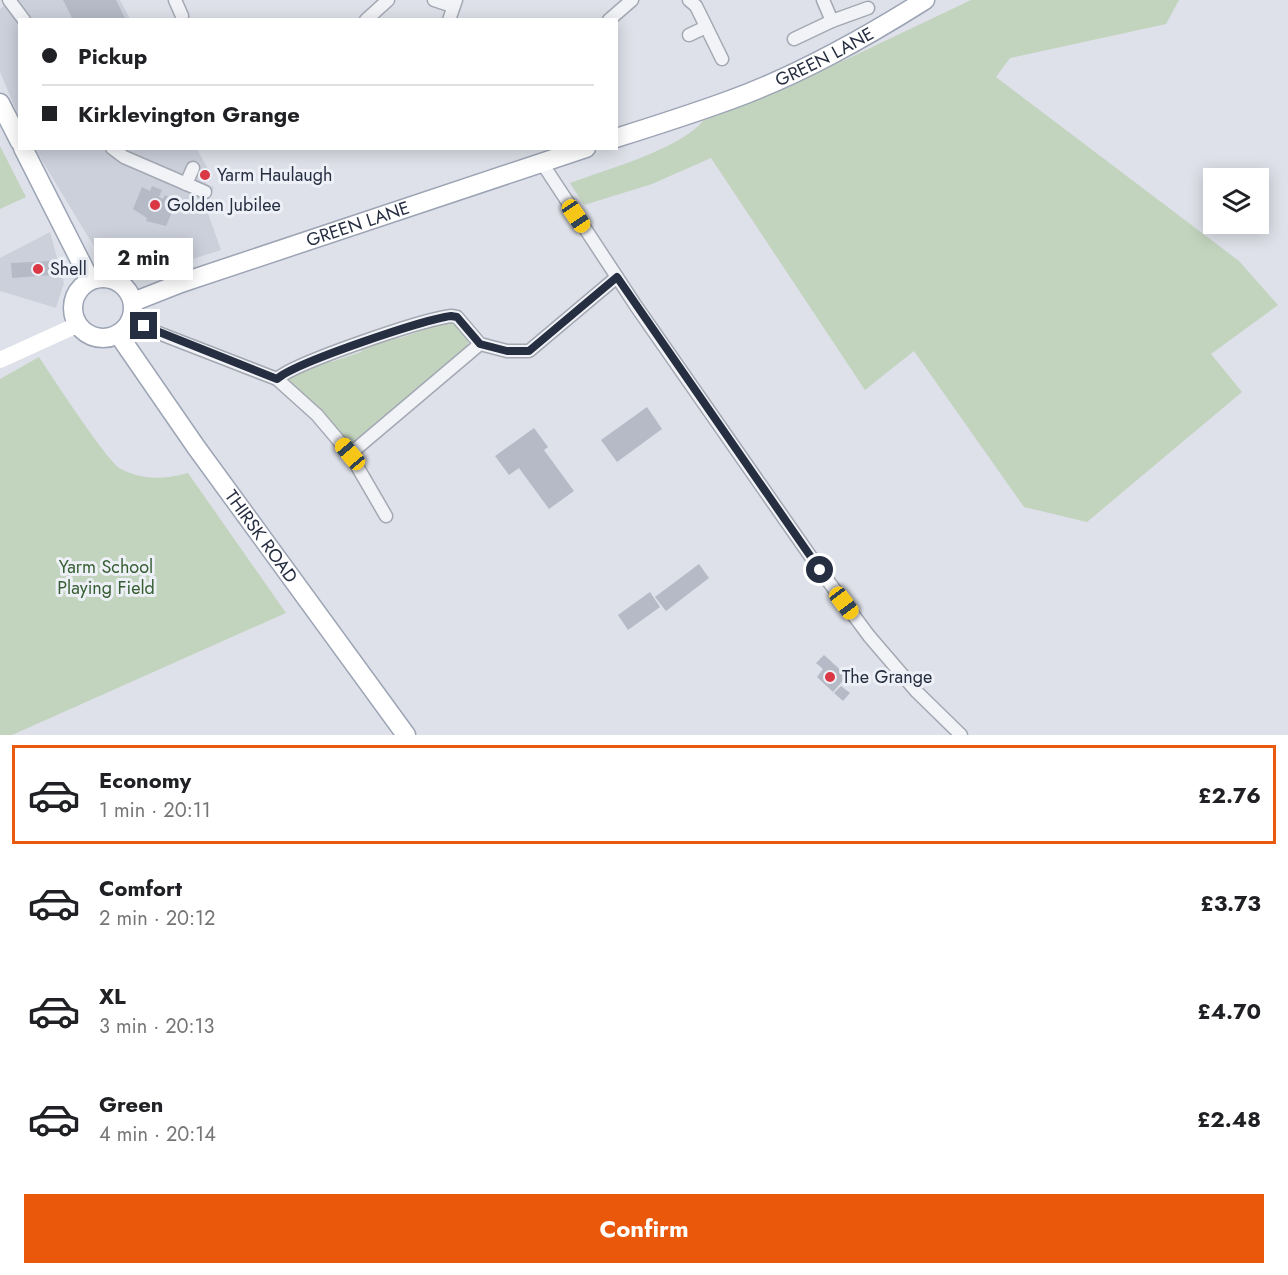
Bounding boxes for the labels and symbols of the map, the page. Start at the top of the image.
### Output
street label: GREEN LANE [771,21,878,93]
place label: Yarm Haulaugh [217,162,333,188]
marker: Yarm Haulaugh [198,168,212,182]
place label: Golden Jubilee [167,192,281,218]
street label: GREEN LANE [303,195,413,253]
car [558,196,594,236]
marker: Golden Jubilee [148,198,162,212]
callout: 2 min [94,239,194,281]
place label: Shell [50,256,87,282]
marker: Shell [31,262,45,276]
route end [130,312,157,339]
car [332,434,368,474]
street label: THIRSK ROAD [219,485,304,588]
park label: Yarm School Playing Field [57,554,155,601]
route start [806,556,833,583]
car [826,583,862,623]
place label: The Grange [842,664,932,690]
marker: The Grange [823,670,837,684]

